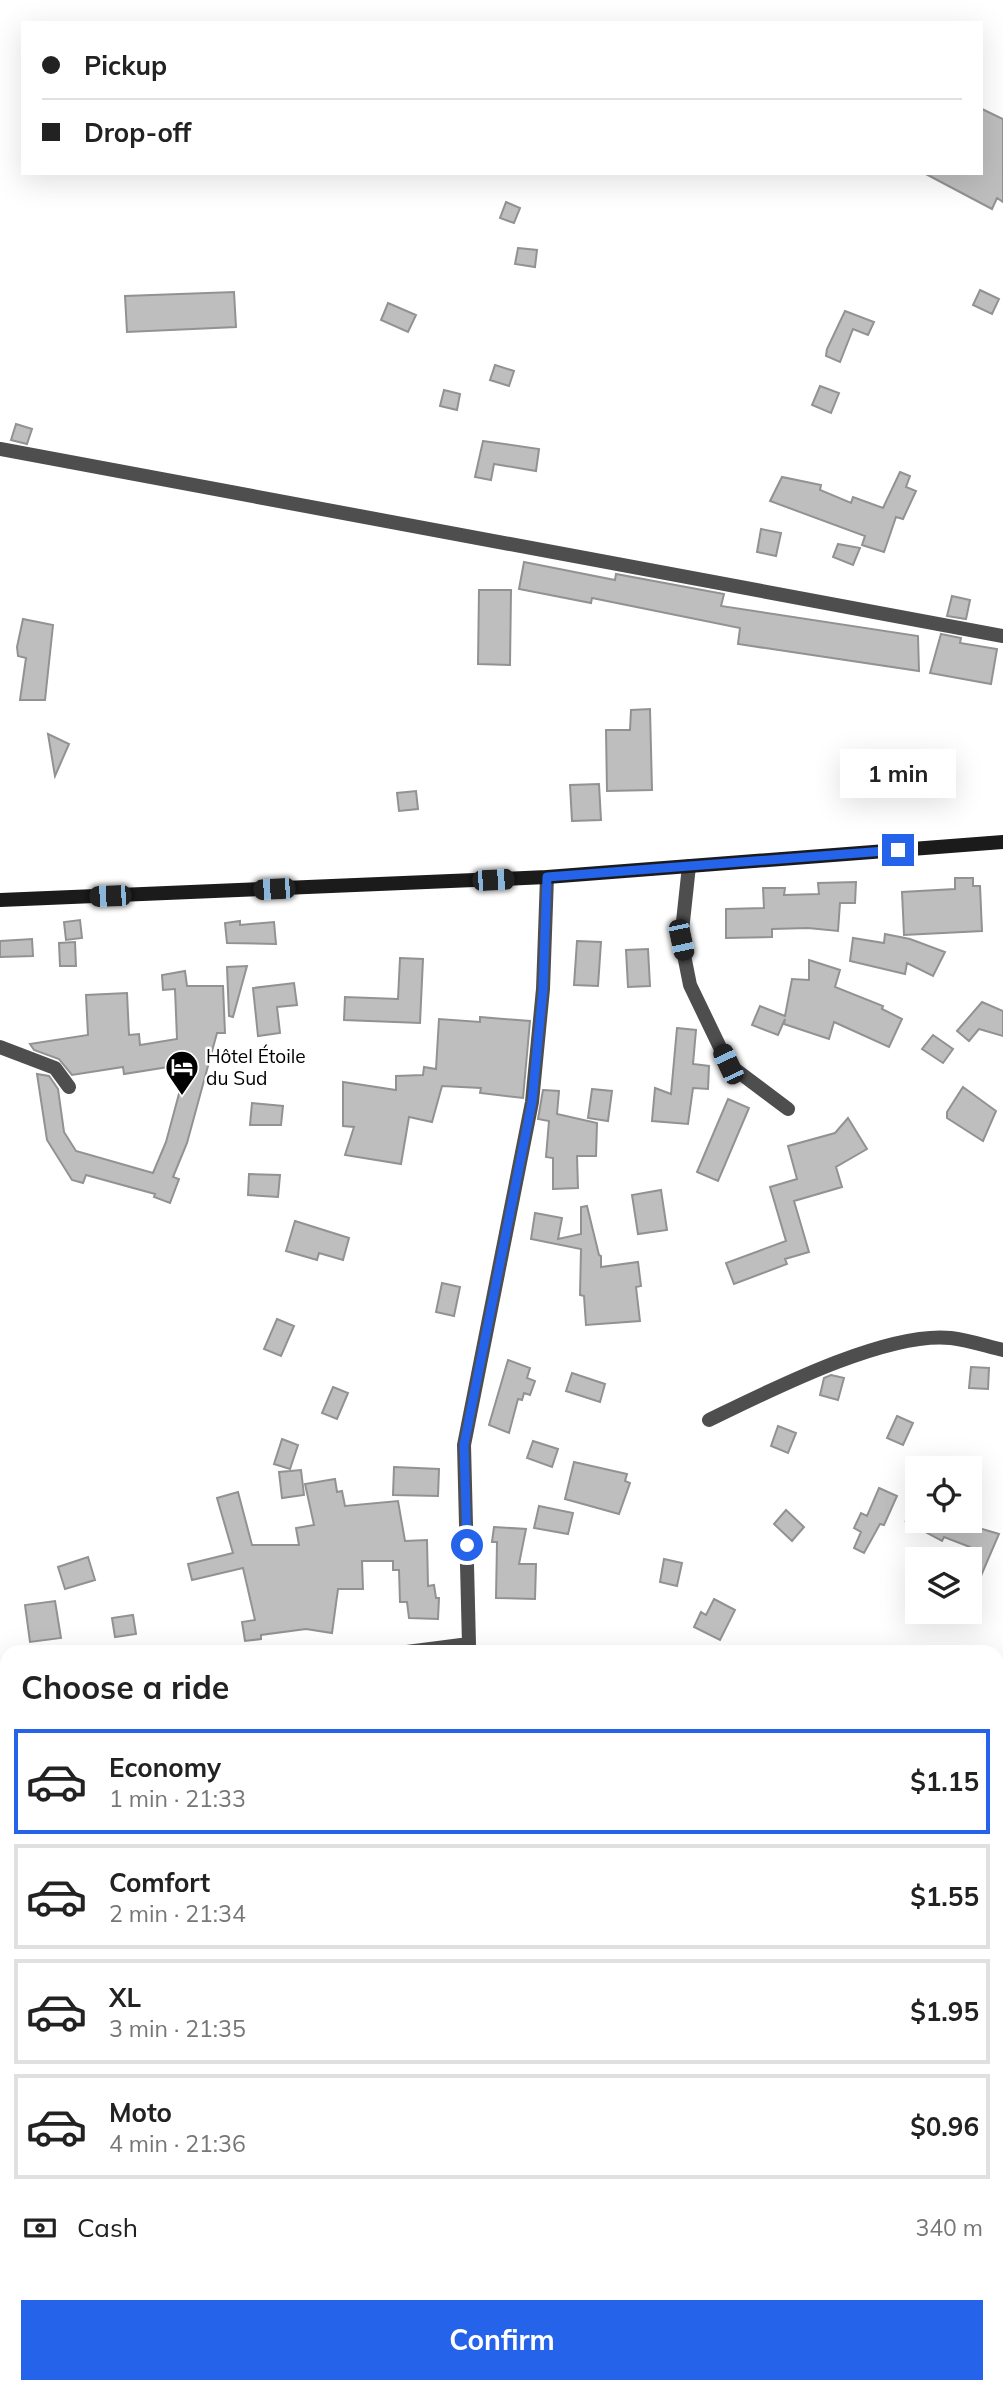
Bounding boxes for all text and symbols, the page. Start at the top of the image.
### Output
text: Pickup [84,49,167,82]
text: Drop-off [84,116,191,149]
callout: 1 min [840,748,956,798]
text: 1 min [868,759,928,788]
route end [882,834,914,866]
car [472,868,515,892]
car [253,877,296,901]
car [89,885,132,907]
car [667,917,696,963]
car [710,1041,747,1087]
place label: Hôtel Étoile du Sud [206,1044,306,1090]
hotel icon: Hôtel Étoile du Sud [163,1048,201,1097]
map controls [905,1456,982,1624]
button: locate [905,1456,982,1533]
route start [451,1529,483,1561]
button: layers [905,1547,982,1624]
text: Choose a ride [21,1667,229,1707]
icon: car [25,1750,88,1813]
text: Economy [109,1751,221,1784]
text: $1.15 [910,1765,979,1798]
text: 1 min · 21:33 [109,1784,246,1813]
icon: car [25,1865,88,1928]
text: Comfort [109,1866,210,1899]
text: $1.55 [910,1880,979,1913]
text: 2 min · 21:34 [109,1899,246,1928]
icon: car [25,1980,88,2043]
text: XL [109,1981,141,2014]
text: $1.95 [910,1995,979,2028]
text: 3 min · 21:35 [109,2014,246,2043]
icon: car [25,2095,88,2158]
text: Moto [109,2096,172,2129]
text: $0.96 [910,2110,979,2143]
text: 4 min · 21:36 [109,2129,246,2158]
icon: cash [21,2209,59,2247]
text: Cash [77,2211,138,2244]
text: 340 m [915,2213,983,2242]
button: Confirm [21,2300,983,2380]

